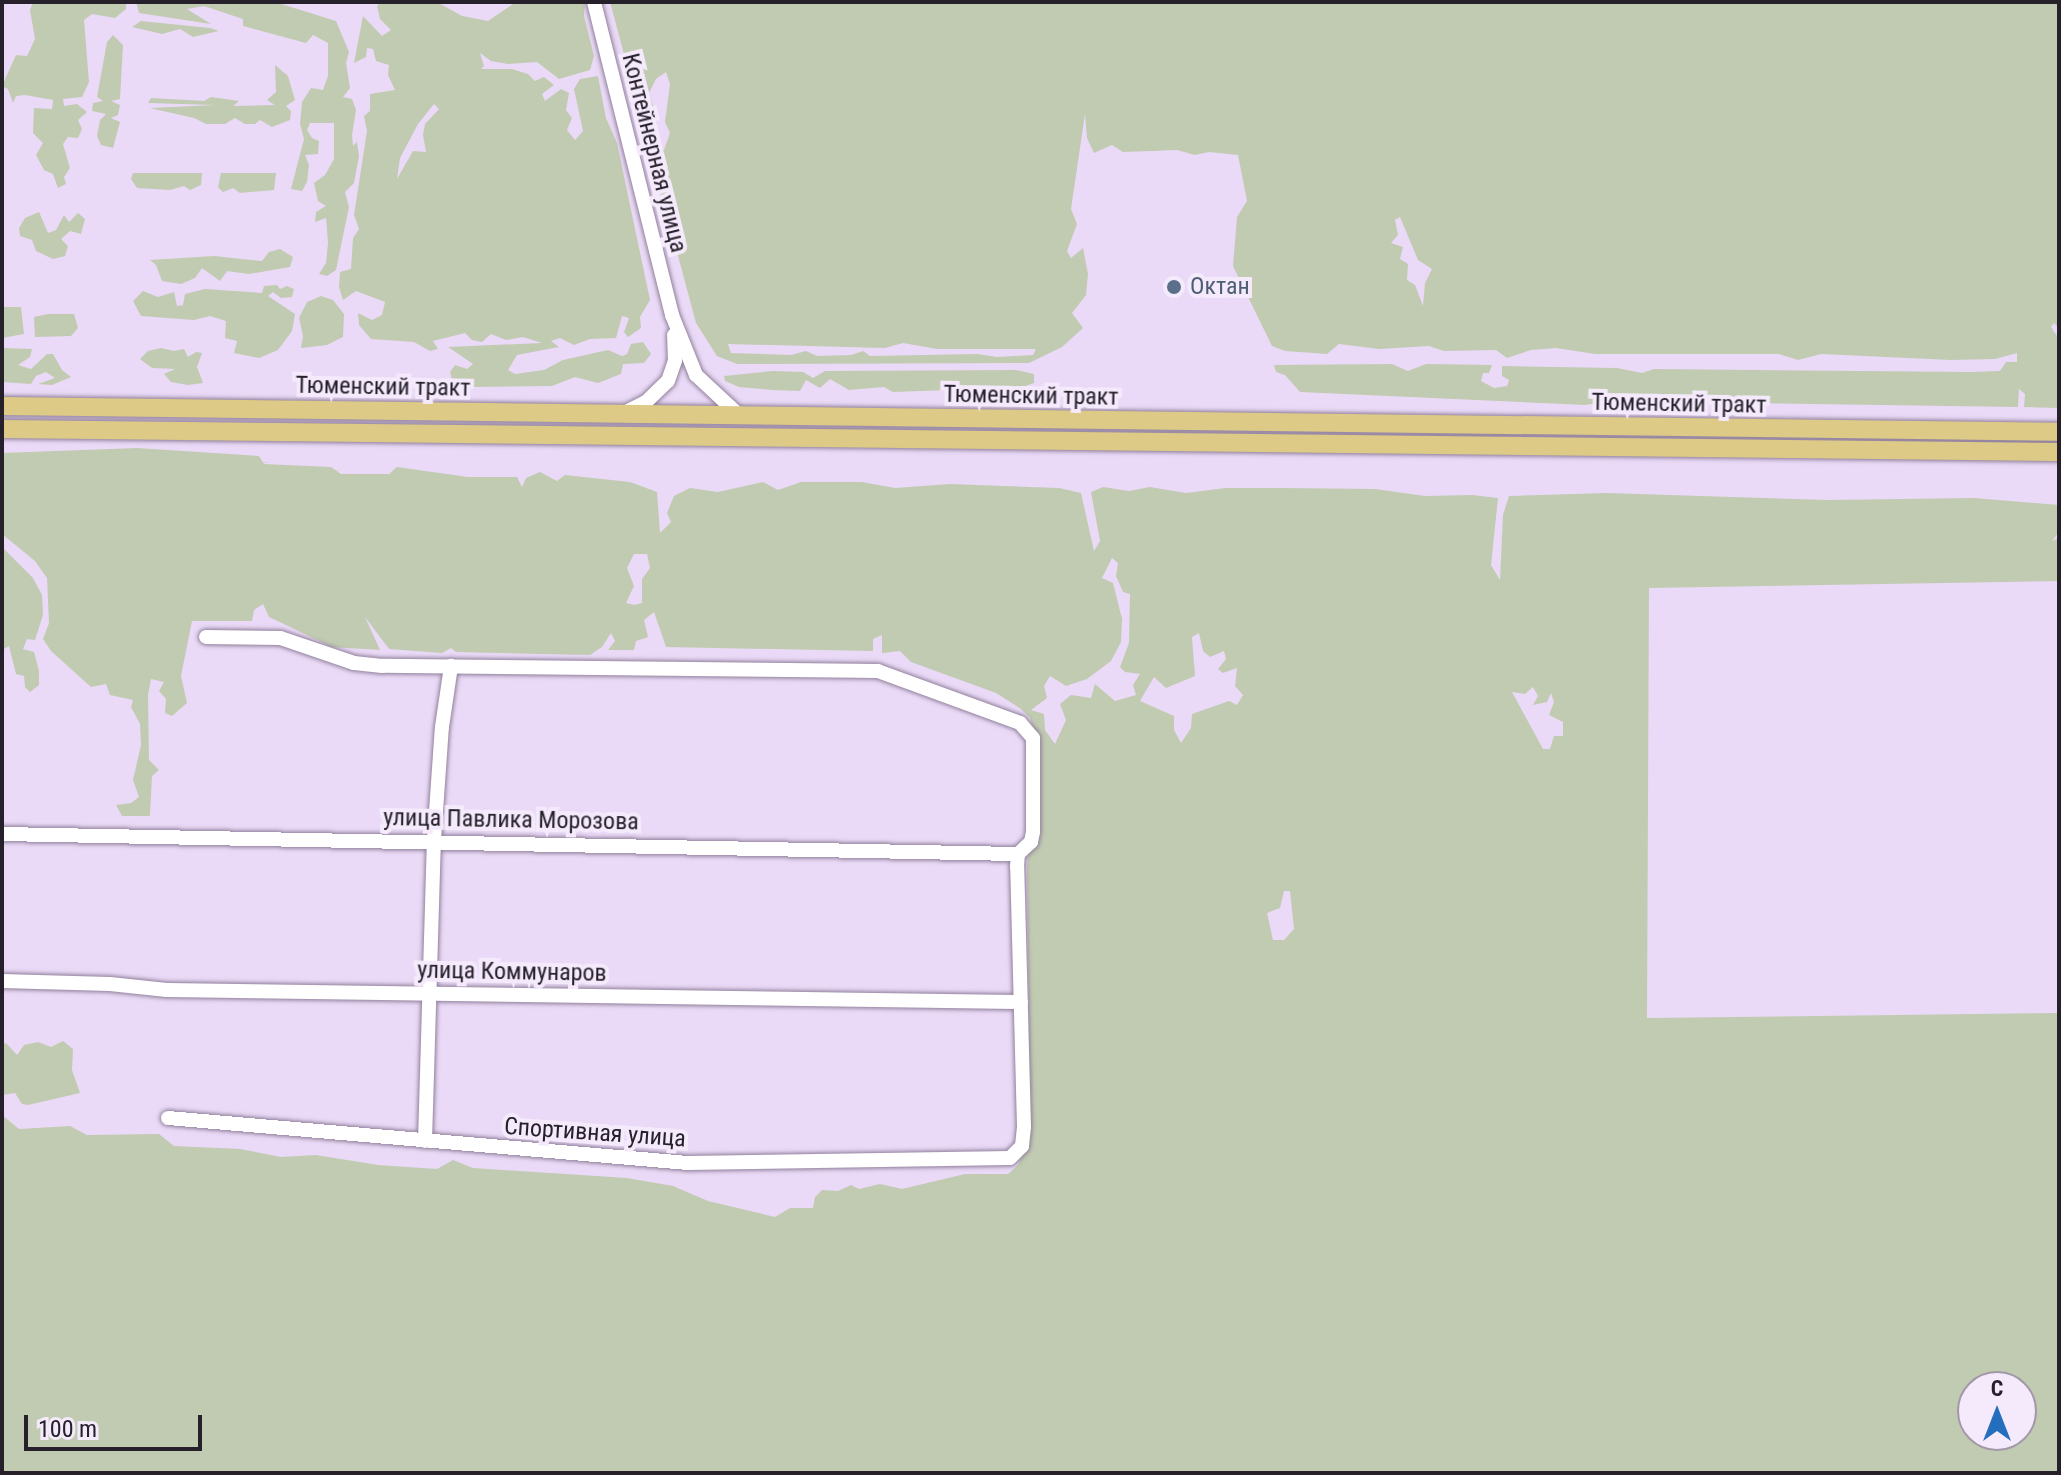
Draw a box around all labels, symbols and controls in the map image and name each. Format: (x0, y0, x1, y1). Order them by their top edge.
street label: Контейнерная улица (615, 50, 693, 256)
place label: Октан (1190, 273, 1250, 301)
marker: Октан (1165, 278, 1183, 296)
street label: Тюменский тракт (295, 371, 471, 403)
street label: Тюменский тракт (943, 380, 1119, 412)
street label: Тюменский тракт (1591, 388, 1767, 420)
street label: улица Павлика Морозова (383, 803, 639, 837)
street label: улица Коммунаров (417, 956, 607, 988)
street label: Спортивная улица (503, 1112, 687, 1154)
north arrow (1957, 1371, 2037, 1451)
text: С (1991, 1376, 2003, 1401)
scale bar (28, 1399, 206, 1449)
text: 100 m (38, 1415, 97, 1443)

